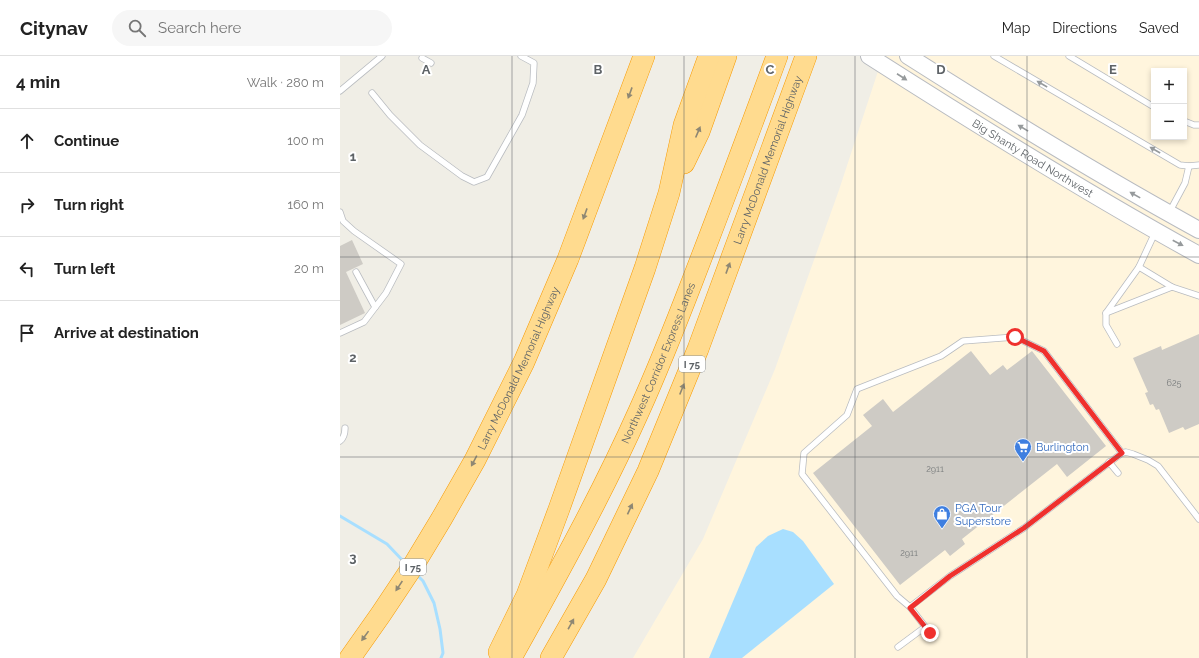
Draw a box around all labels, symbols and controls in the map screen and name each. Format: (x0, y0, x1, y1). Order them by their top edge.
search box (112, 10, 392, 46)
text: Citynav (20, 17, 88, 39)
icon: search (126, 17, 148, 39)
text: Search here (158, 19, 241, 37)
text: Map (1002, 20, 1030, 36)
text: Directions (1052, 20, 1117, 36)
text: Saved (1139, 20, 1179, 36)
text: A (422, 62, 431, 77)
text: B (594, 62, 603, 77)
text: C (766, 62, 775, 77)
text: D (936, 62, 946, 77)
text: E (1109, 62, 1117, 77)
map controls (1151, 68, 1187, 140)
button: + (1151, 68, 1187, 104)
text: 4 min (16, 72, 60, 92)
one-way arrow (897, 73, 907, 81)
street label: Larry McDonald Memorial Highway (731, 74, 805, 246)
text: Walk · 280 m (247, 75, 324, 90)
one-way arrow (1037, 81, 1048, 88)
one-way arrow (627, 87, 633, 99)
button: − (1151, 104, 1187, 140)
street label: Big Shanty Road Northwest (970, 116, 1096, 200)
one-way arrow (1017, 125, 1029, 132)
one-way arrow (696, 126, 702, 138)
icon: ahead (16, 130, 38, 152)
text: Continue (54, 132, 119, 150)
text: 100 m (287, 133, 324, 148)
one-way arrow (1149, 147, 1160, 154)
text: 1 (350, 149, 357, 164)
one-way arrow (1129, 191, 1140, 198)
icon: right (16, 194, 38, 216)
text: Turn right (54, 196, 124, 214)
text: 160 m (287, 197, 324, 212)
one-way arrow (581, 209, 587, 221)
one-way arrow (1172, 240, 1184, 247)
icon: left (16, 258, 38, 280)
text: Turn left (54, 260, 115, 278)
text: 20 m (294, 261, 324, 276)
one-way arrow (725, 261, 731, 273)
street label: Northwest Corridor Express Lanes (619, 281, 698, 445)
street label: Larry McDonald Memorial Highway (475, 285, 562, 452)
icon: arrive (16, 322, 38, 344)
text: Arrive at destination (54, 324, 199, 342)
route start (1006, 328, 1024, 346)
text: 2 (349, 350, 357, 365)
road number: I 75 (679, 356, 705, 372)
house number: 625 (1166, 378, 1182, 388)
one-way arrow (679, 383, 685, 395)
supermarket icon: Burlington (1013, 437, 1033, 462)
place label: Burlington (1036, 441, 1089, 454)
one-way arrow (471, 455, 478, 466)
house number: 2911 (926, 464, 944, 474)
place label: PGA Tour Superstore (955, 502, 1011, 528)
one-way arrow (627, 503, 633, 514)
shop icon: PGA Tour Superstore (932, 504, 952, 529)
house number: 2911 (900, 548, 918, 558)
text: 3 (349, 550, 357, 565)
road number: I 75 (400, 559, 426, 575)
one-way arrow (395, 581, 403, 592)
one-way arrow (567, 618, 574, 630)
route end (921, 624, 939, 642)
one-way arrow (361, 631, 369, 641)

